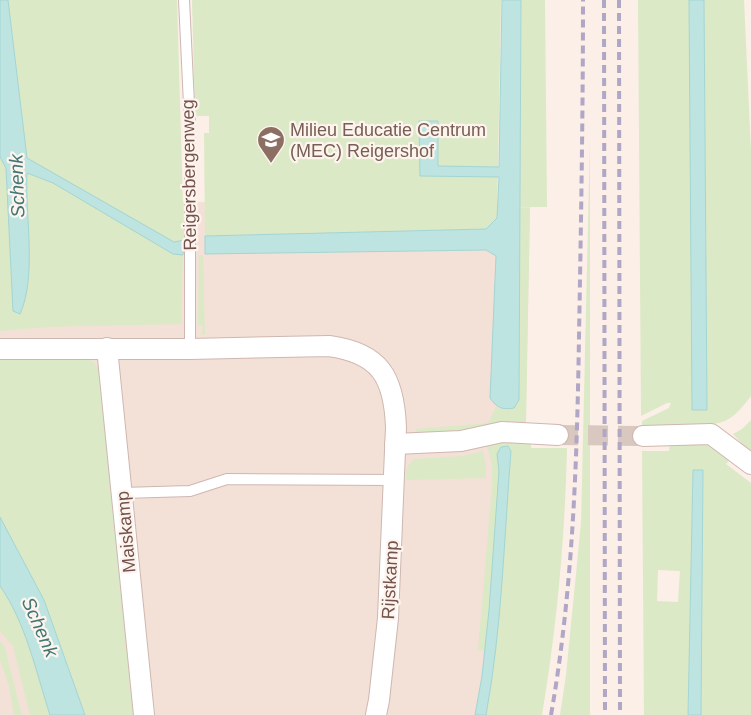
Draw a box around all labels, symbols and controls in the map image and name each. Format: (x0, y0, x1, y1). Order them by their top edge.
street label: Reigersbergenweg (178, 99, 200, 251)
place label: Milieu Educatie Centrum (MEC) Reigershof (290, 120, 486, 161)
school or university icon: Milieu Educatie Centrum (MEC) Reigershof (256, 125, 286, 164)
water label: Schenk (5, 152, 29, 218)
street label: Maiskamp (112, 490, 140, 574)
street label: Rijstkamp (378, 540, 402, 620)
water label: Schenk (18, 594, 63, 662)

